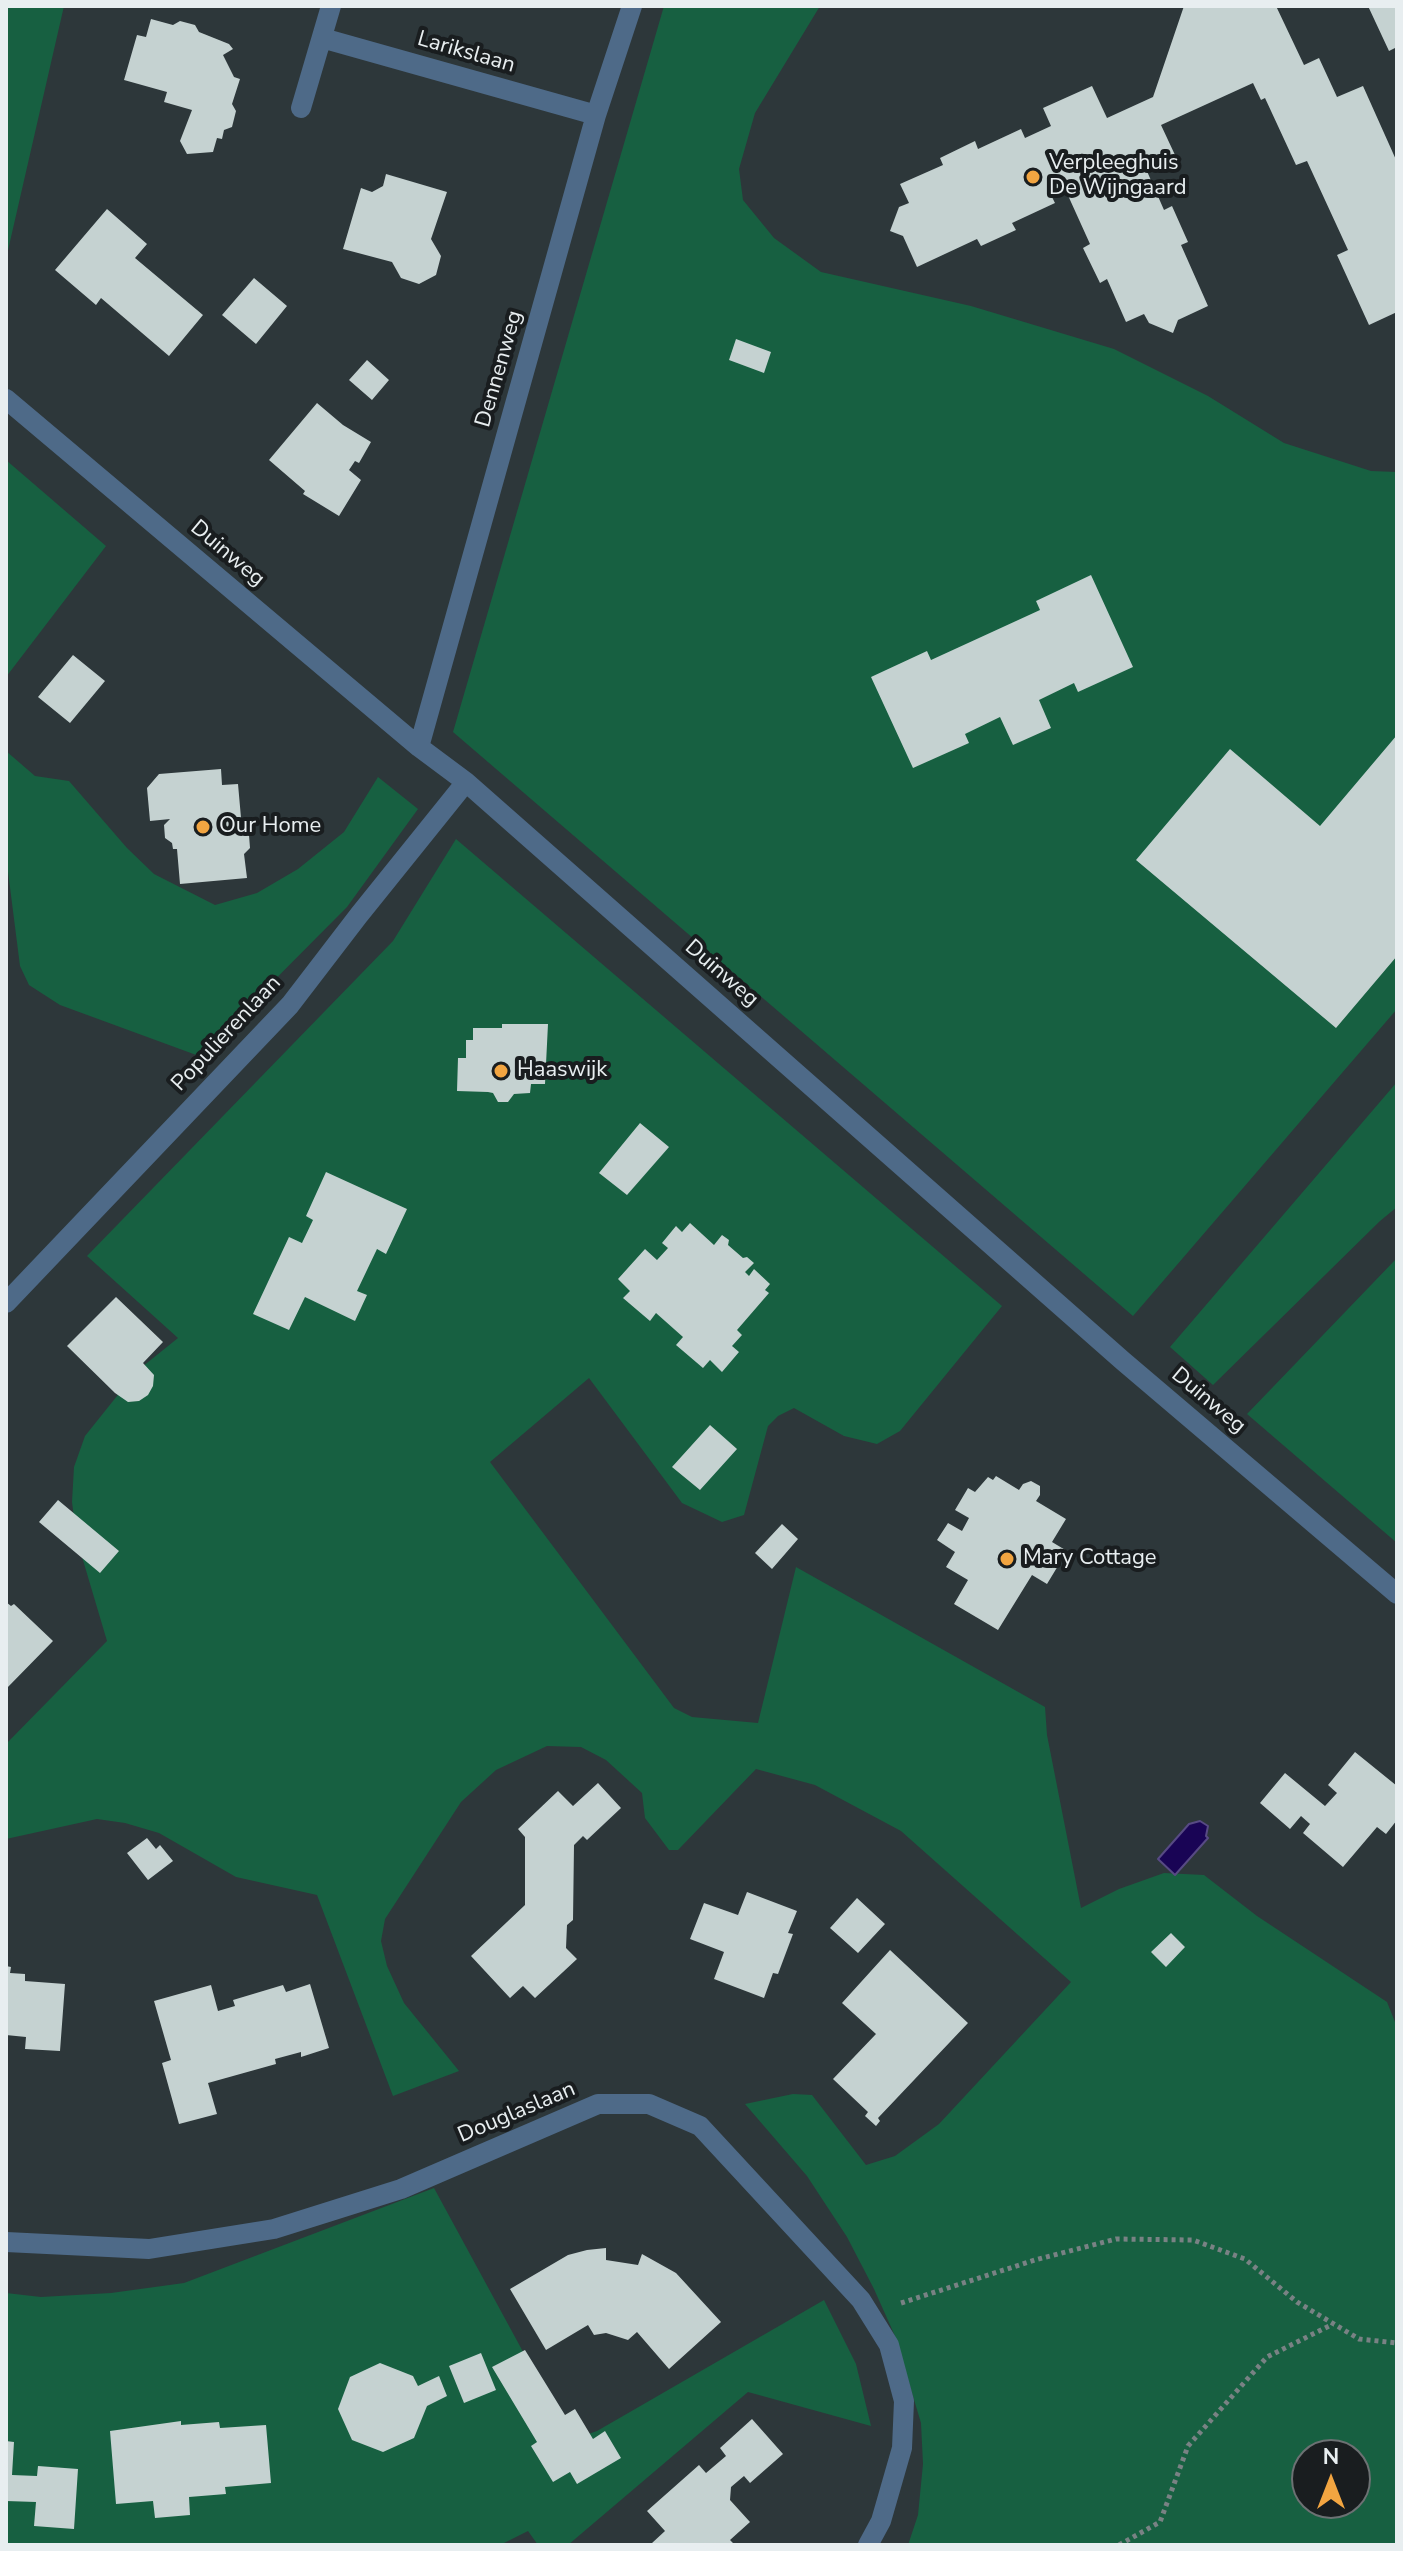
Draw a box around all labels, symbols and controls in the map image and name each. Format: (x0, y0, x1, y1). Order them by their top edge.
street label: Larikslaan (414, 26, 518, 80)
place label: Verpleeghuis De Wijngaard (1049, 151, 1186, 202)
marker: Verpleeghuis De Wijngaard (1024, 168, 1042, 186)
street label: Dennenweg (471, 308, 529, 430)
street label: Duinweg (184, 515, 270, 593)
place label: Our Home (219, 814, 321, 840)
marker: Our Home (194, 818, 212, 836)
street label: Duinweg (679, 935, 763, 1013)
street label: Populierenlaan (167, 971, 287, 1097)
place label: Haaswijk (517, 1058, 607, 1084)
marker: Haaswijk (492, 1062, 510, 1080)
street label: Duinweg (1165, 1362, 1251, 1440)
place label: Mary Cottage (1023, 1546, 1156, 1572)
marker: Mary Cottage (998, 1550, 1016, 1568)
street label: Douglaslaan (454, 2076, 580, 2150)
north arrow (1291, 2439, 1371, 2519)
text: N (1323, 2442, 1339, 2472)

